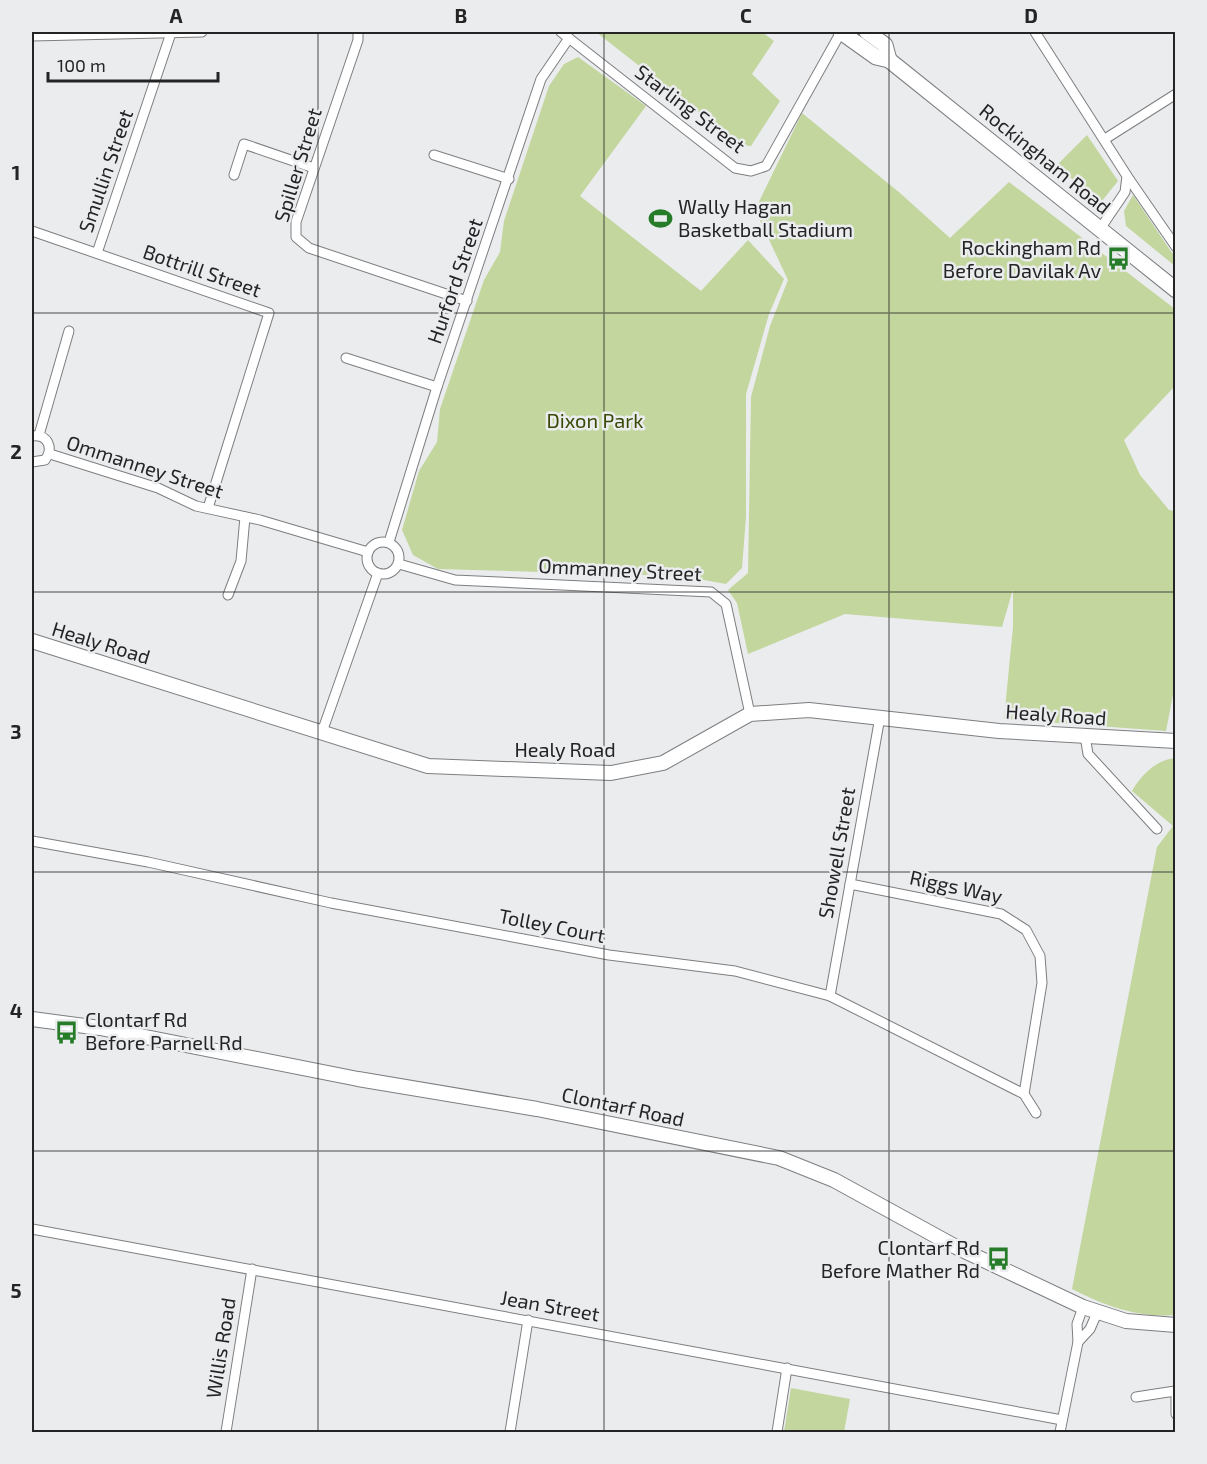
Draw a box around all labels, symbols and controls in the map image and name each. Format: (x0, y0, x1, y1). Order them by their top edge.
text: A (169, 3, 183, 27)
text: B (455, 3, 467, 27)
text: C (740, 3, 752, 27)
text: D (1024, 3, 1038, 27)
scale bar (48, 45, 218, 83)
text: 100 m (57, 54, 106, 76)
street label: Starling Street (631, 59, 751, 158)
street label: Rockingham Road (975, 98, 1116, 219)
street label: Spiller Street (268, 104, 326, 225)
street label: Smullin Street (73, 106, 137, 235)
text: 1 (12, 160, 20, 184)
place label: Wally Hagan Basketball Stadium (678, 194, 853, 241)
sports icon: Wally Hagan Basketball Stadium (647, 205, 673, 231)
street label: Hurford Street (421, 215, 487, 346)
place label: Rockingham Rd Before Davilak Av (943, 235, 1101, 282)
street label: Bottrill Street (140, 239, 265, 302)
bus stop icon: Rockingham Rd Before Davilak Av (1106, 246, 1132, 272)
park label: Dixon Park (547, 408, 643, 432)
street label: Ommanney Street (64, 429, 227, 503)
text: 2 (10, 439, 22, 463)
street label: Ommanney Street (538, 553, 703, 585)
street label: Healy Road (49, 616, 153, 668)
street label: Healy Road (1005, 699, 1107, 730)
text: 3 (10, 719, 22, 743)
street label: Healy Road (514, 737, 616, 761)
street label: Showell Street (813, 785, 859, 920)
street label: Riggs Way (908, 864, 1005, 908)
street label: Tolley Court (497, 903, 608, 947)
text: 4 (10, 998, 23, 1022)
place label: Clontarf Rd Before Parnell Rd (85, 1007, 243, 1054)
bus stop icon: Clontarf Rd Before Parnell Rd (54, 1019, 80, 1045)
street label: Clontarf Road (560, 1081, 687, 1131)
place label: Clontarf Rd Before Mather Rd (821, 1235, 980, 1282)
bus stop icon: Clontarf Rd Before Mather Rd (985, 1246, 1011, 1272)
text: 5 (10, 1278, 22, 1302)
street label: Jean Street (499, 1284, 602, 1326)
street label: Willis Road (200, 1296, 240, 1400)

